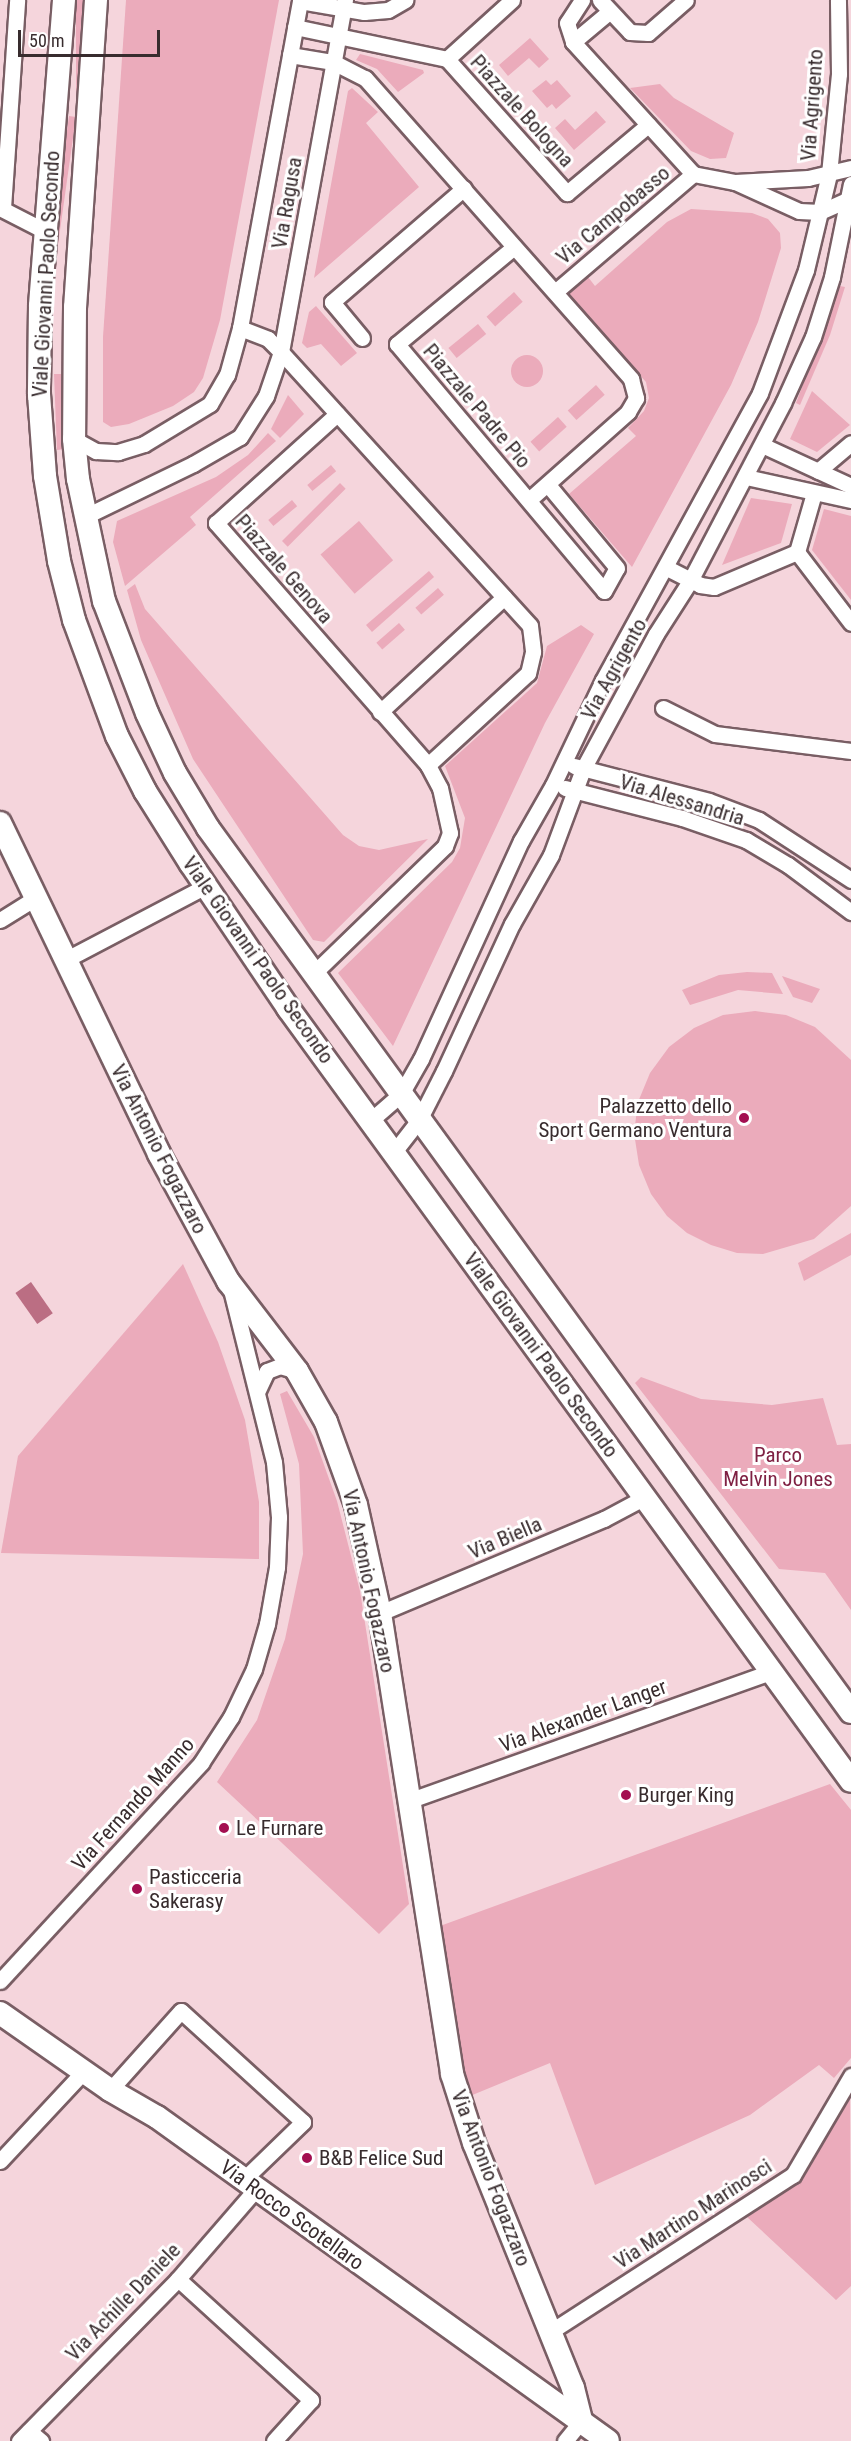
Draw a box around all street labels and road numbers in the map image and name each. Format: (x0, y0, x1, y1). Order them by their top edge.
street label: Via Agrigento (796, 48, 828, 162)
street label: Piazzale Bologna (465, 50, 579, 172)
street label: Viale Giovanni Paolo Secondo (27, 150, 65, 398)
street label: Via Ragusa (267, 155, 307, 251)
street label: Via Campobasso (551, 160, 675, 270)
street label: Piazzale Padre Pio (418, 339, 536, 473)
street label: Piazzale Genova (230, 509, 338, 629)
street label: Via Agrigento (576, 614, 652, 724)
street label: Via Alessandria (616, 769, 748, 831)
street label: Viale Giovanni Paolo Secondo (177, 852, 339, 1068)
street label: Via Antonio Fogazzaro (105, 1060, 213, 1238)
street label: Viale Giovanni Paolo Secondo (458, 1248, 624, 1462)
street label: Via Antonio Fogazzaro (337, 1487, 401, 1675)
street label: Via Biella (465, 1511, 545, 1565)
street label: Via Alexander Langer (496, 1674, 670, 1758)
street label: Via Fernando Manno (67, 1732, 199, 1876)
street label: Via Antonio Fogazzaro (446, 2086, 536, 2270)
street label: Via Rocco Scotellaro (215, 2154, 369, 2276)
street label: Via Martino Marinosci (609, 2154, 777, 2274)
street label: Via Achille Daniele (60, 2238, 186, 2366)

